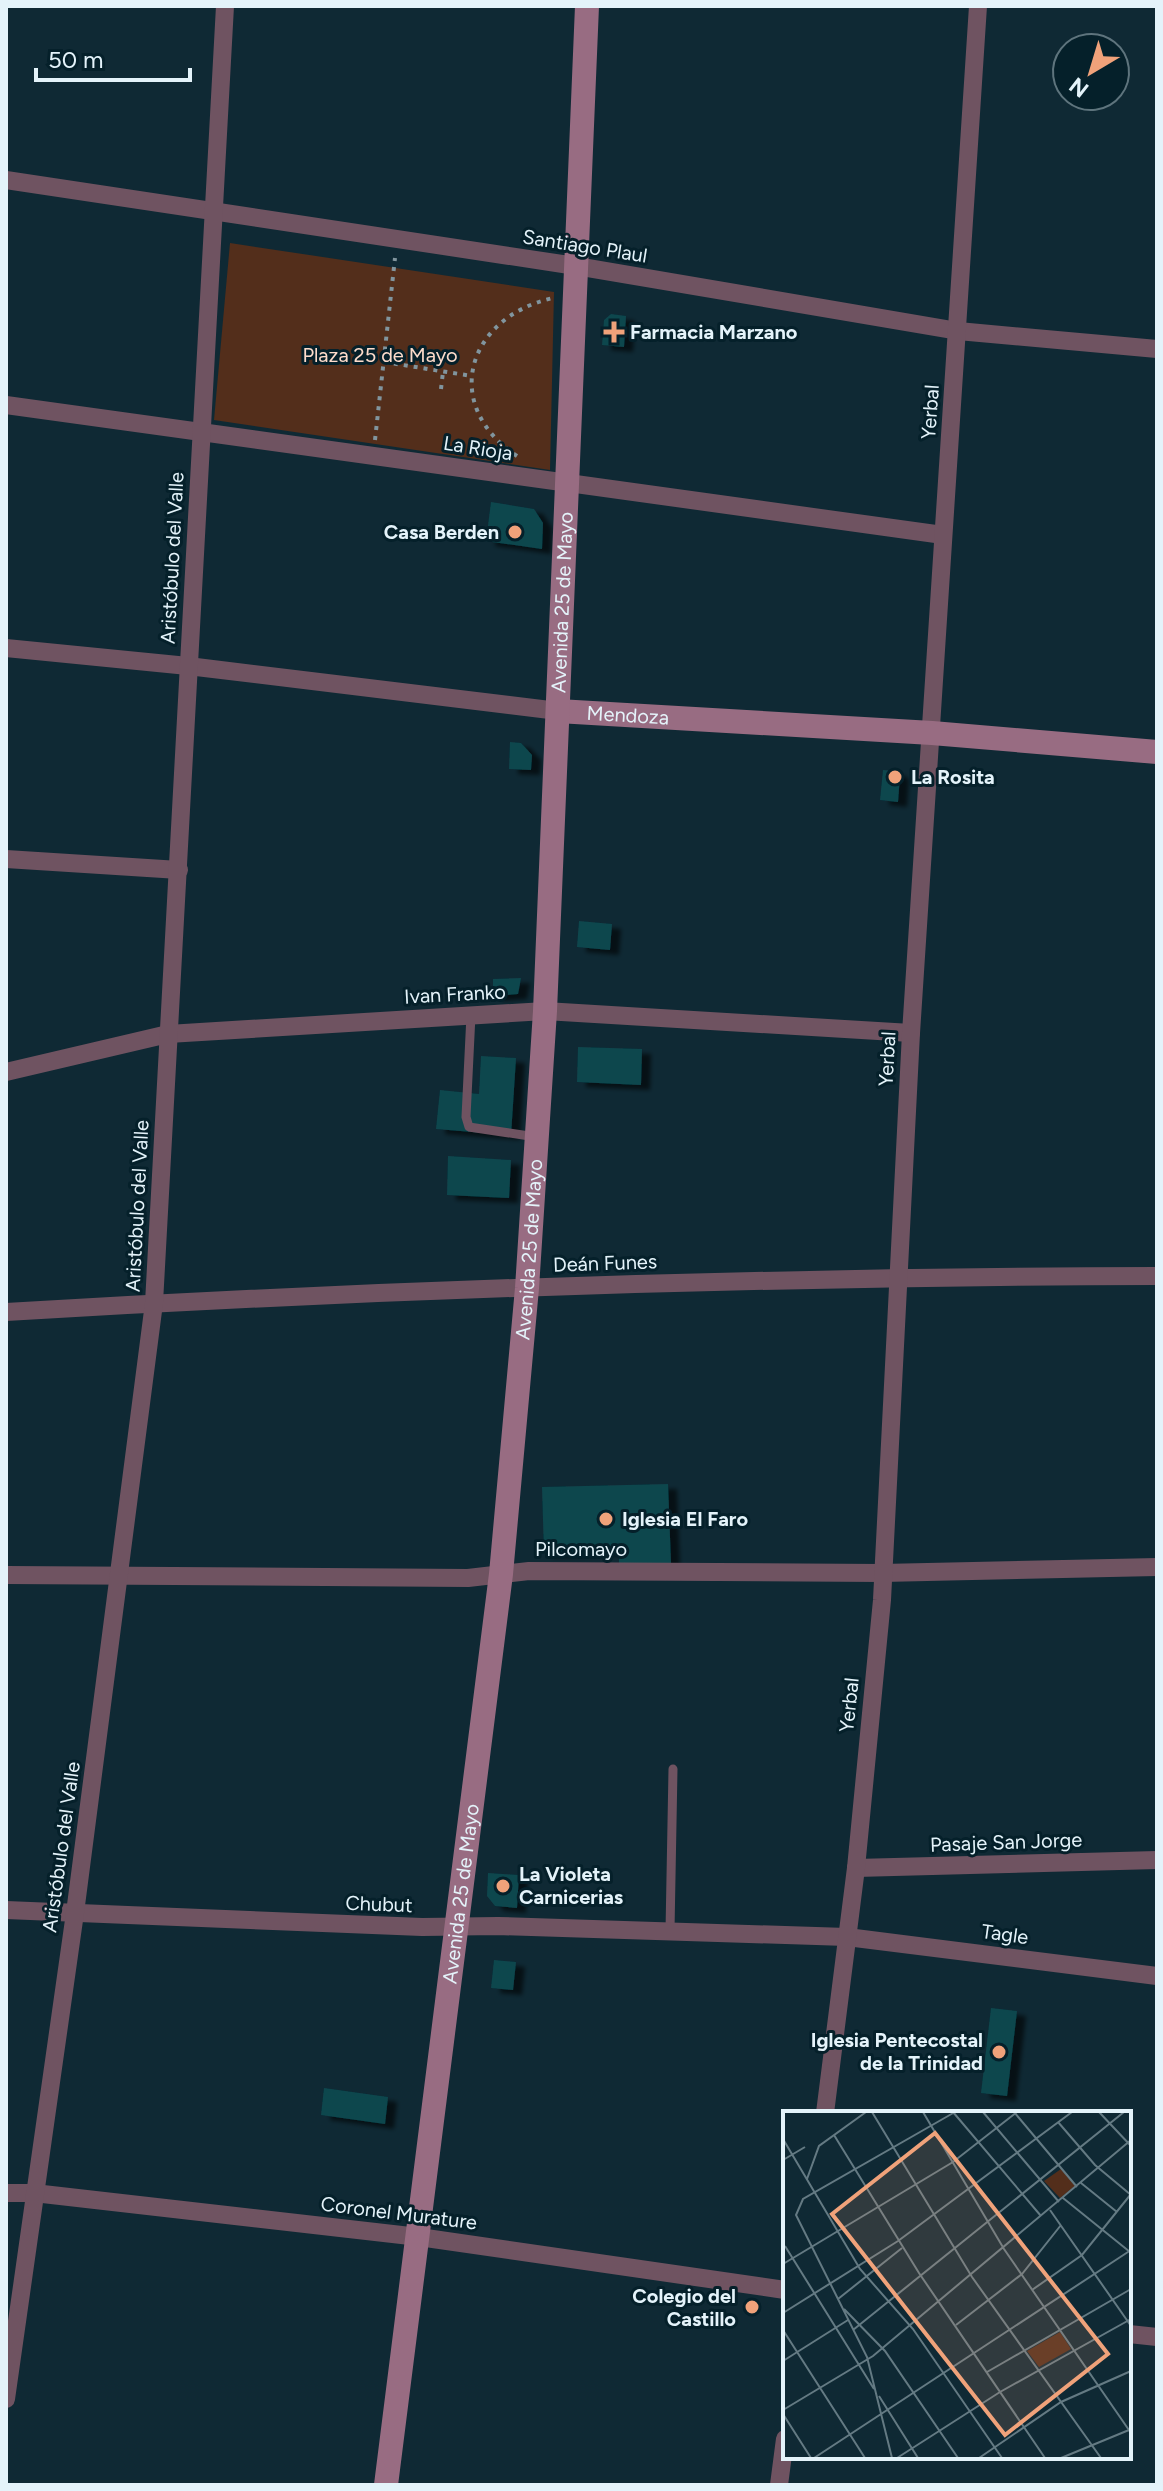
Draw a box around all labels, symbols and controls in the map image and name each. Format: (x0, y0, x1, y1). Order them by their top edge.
scale bar (36, 32, 190, 82)
north arrow (1051, 32, 1131, 112)
text: 50 m (48, 45, 104, 74)
text: N (1064, 71, 1094, 103)
street label: Santiago Plaul (521, 224, 649, 268)
place label: Farmacia Marzano (630, 320, 798, 344)
marker: Farmacia Marzano (605, 323, 623, 341)
park label: Plaza 25 de Mayo (302, 343, 458, 367)
street label: Yerbal (916, 384, 944, 440)
street label: La Rioja (442, 431, 514, 465)
street label: Aristóbulo del Valle (156, 471, 188, 645)
street label: Avenida 25 de Mayo (546, 511, 578, 693)
place label: Casa Berden (384, 520, 499, 544)
marker: Casa Berden (506, 523, 524, 541)
street label: Mendoza (586, 701, 670, 730)
place label: La Rosita (911, 765, 995, 789)
marker: La Rosita (886, 768, 904, 786)
street label: Ivan Franko (404, 979, 506, 1009)
street label: Yerbal (874, 1031, 900, 1087)
street label: Aristóbulo del Valle (121, 1119, 153, 1293)
street label: Avenida 25 de Mayo (510, 1158, 547, 1341)
street label: Deán Funes (553, 1249, 657, 1277)
place label: Iglesia El Faro (622, 1507, 748, 1531)
marker: Iglesia El Faro (597, 1510, 615, 1528)
street label: Pilcomayo (535, 1537, 627, 1561)
street label: Yerbal (834, 1676, 864, 1734)
street label: Aristóbulo del Valle (37, 1760, 85, 1934)
street label: Avenida 25 de Mayo (437, 1802, 484, 1985)
street label: Pasaje San Jorge (930, 1827, 1083, 1857)
place label: La Violeta Carnicerias (519, 1862, 623, 1909)
marker: La Violeta Carnicerias (494, 1877, 512, 1895)
street label: Chubut (345, 1891, 413, 1917)
street label: Tagle (980, 1919, 1030, 1949)
place label: Iglesia Pentecostal de la Trinidad (811, 2028, 983, 2075)
marker: Iglesia Pentecostal de la Trinidad (990, 2043, 1008, 2061)
inset map (783, 2111, 1131, 2459)
street label: Coronel Murature (319, 2192, 479, 2235)
place label: Colegio del Castillo (632, 2284, 736, 2331)
marker: Colegio del Castillo (743, 2298, 761, 2316)

